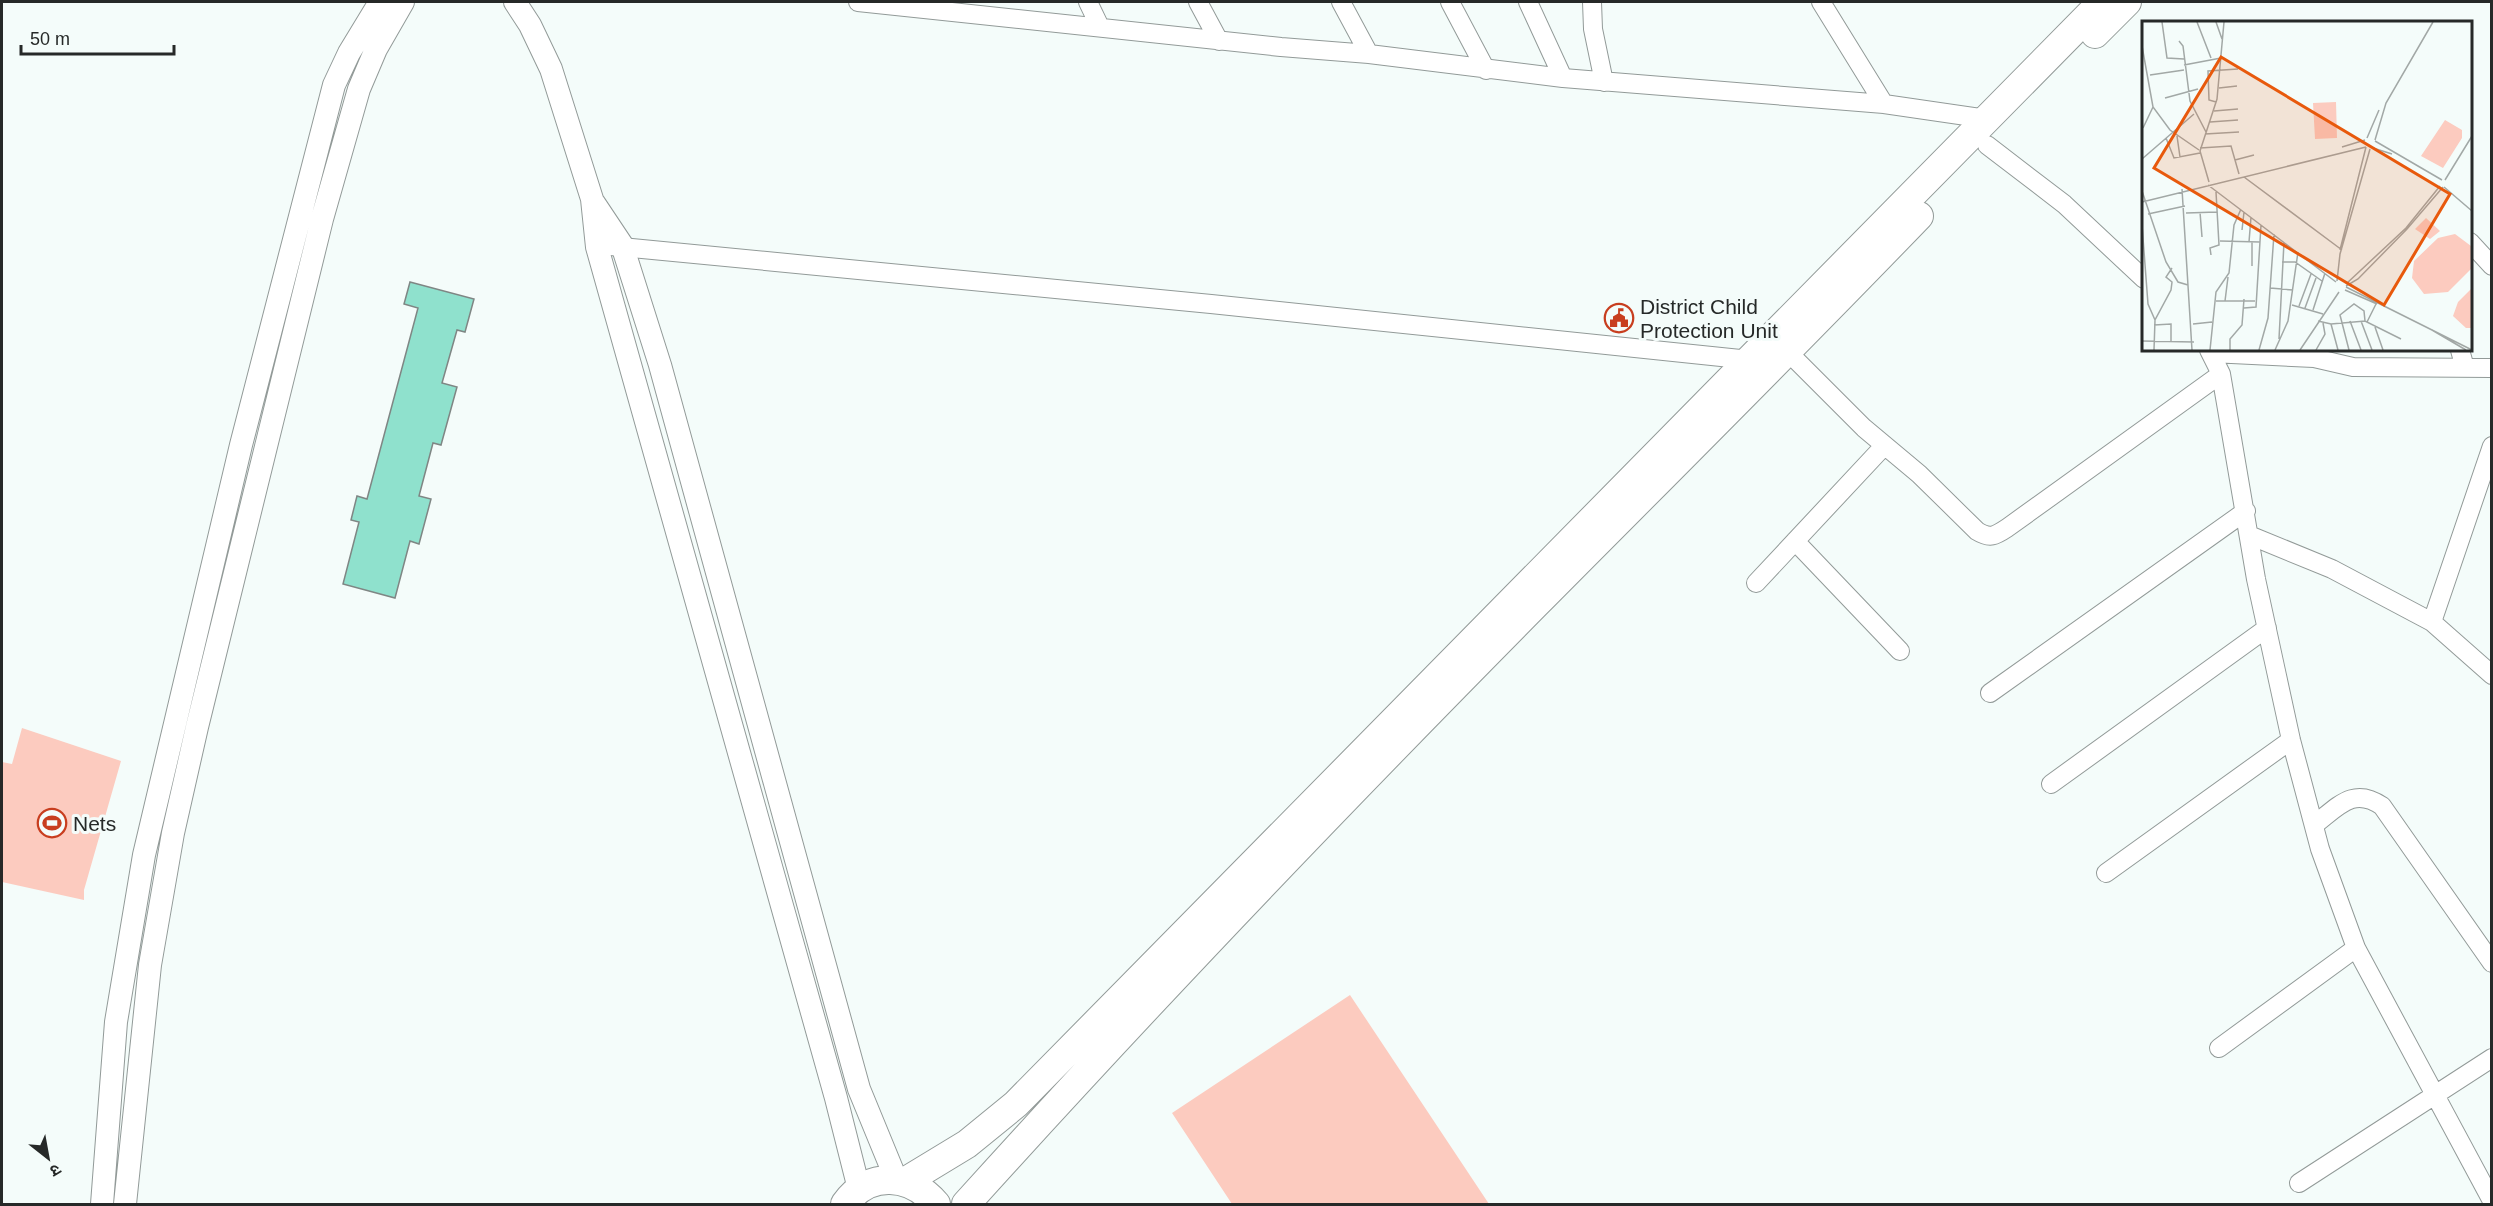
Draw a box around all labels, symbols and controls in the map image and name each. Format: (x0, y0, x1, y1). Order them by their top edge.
scale bar (21, 18, 174, 56)
inset map (2142, 21, 2472, 351)
text: 50 m (30, 29, 70, 49)
place label: District Child Protection Unit (1640, 295, 1778, 342)
public building icon: District Child Protection Unit (1603, 302, 1635, 334)
sports icon: Nets (36, 807, 68, 839)
place label: Nets (73, 812, 116, 835)
north arrow (18, 1128, 78, 1188)
text: उ (47, 1161, 64, 1180)

